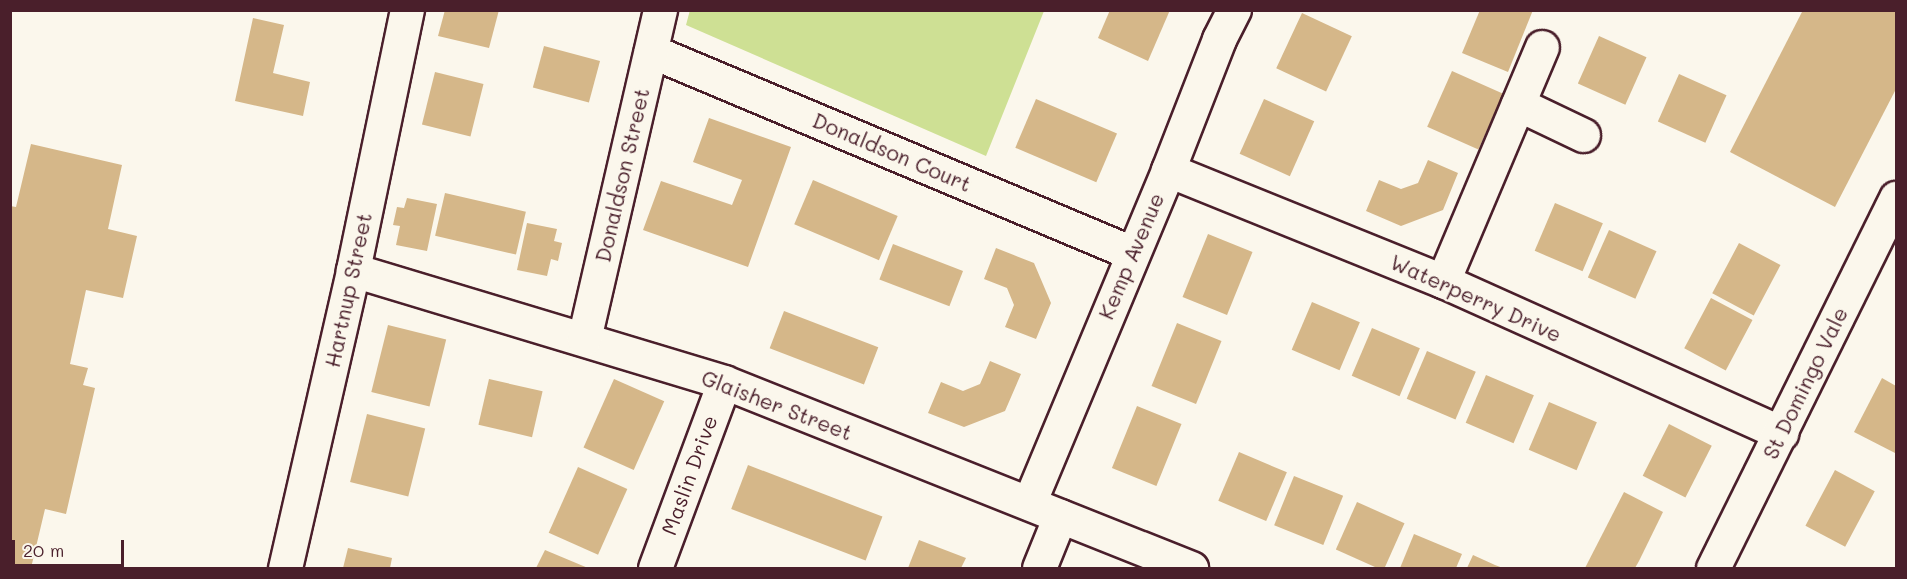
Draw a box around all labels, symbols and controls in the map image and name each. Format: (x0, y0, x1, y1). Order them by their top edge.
street label: Donaldson Street (590, 85, 654, 265)
street label: Donaldson Court (809, 107, 975, 197)
street label: Kemp Avenue (1093, 189, 1169, 323)
street label: Hartnup Street (319, 210, 377, 370)
street label: Waterperry Drive (1387, 249, 1565, 347)
street label: St Domingo Vale (1757, 303, 1853, 463)
street label: Glaisher Street (698, 365, 856, 445)
street label: Maslin Drive (656, 412, 722, 538)
scale bar (15, 528, 128, 566)
text: 20 m (23, 538, 64, 562)

